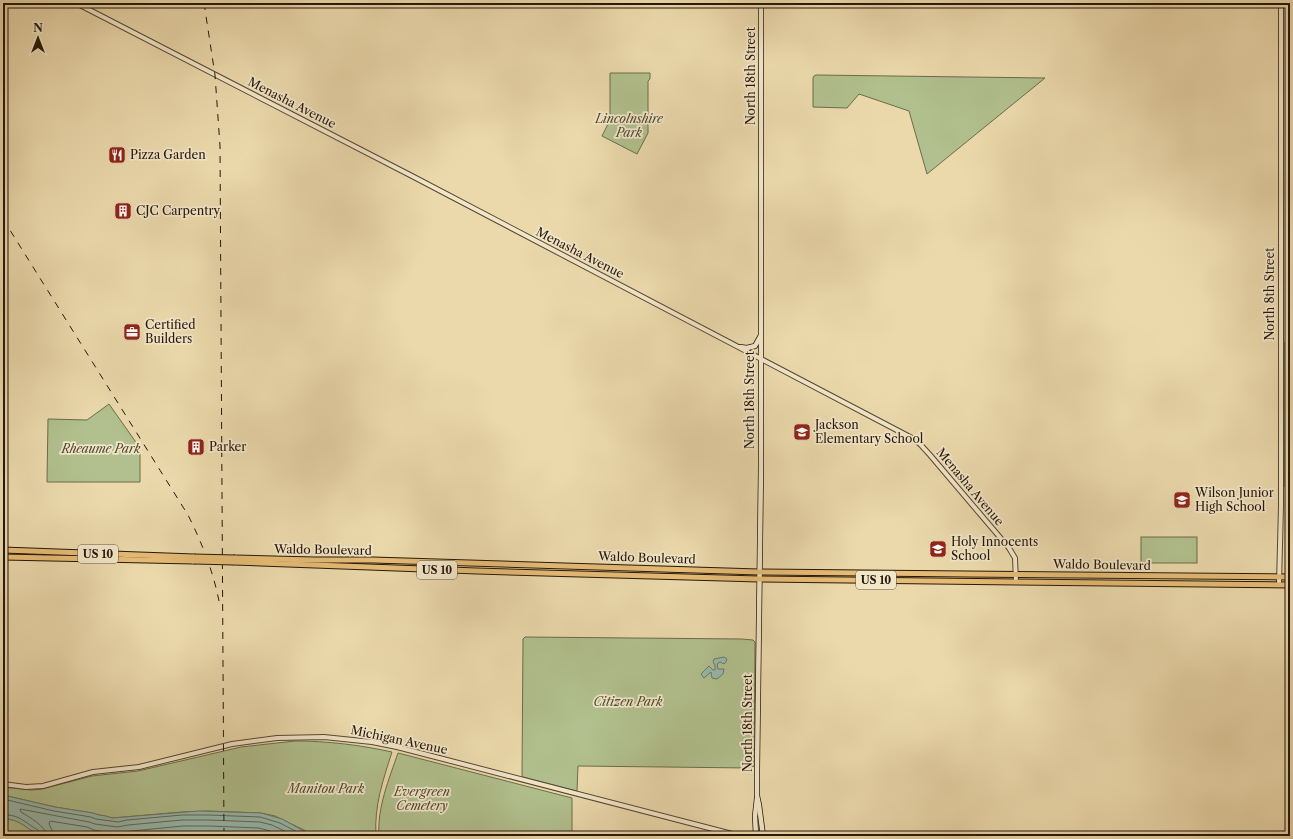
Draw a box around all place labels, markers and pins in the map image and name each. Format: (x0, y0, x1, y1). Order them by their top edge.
restaurant icon: Pizza Garden (107, 145, 127, 165)
place label: Pizza Garden (130, 147, 206, 162)
building icon: CJC Carpentry (113, 201, 133, 221)
place label: CJC Carpentry (136, 203, 221, 218)
place label: Certified Builders (145, 317, 196, 346)
office icon: Certified Builders (122, 322, 142, 342)
place label: Jackson Elementary School (813, 417, 924, 446)
school or university icon: Jackson Elementary School (792, 422, 812, 442)
building icon: Parker (186, 437, 206, 457)
place label: Parker (209, 439, 246, 454)
place label: Wilson Junior High School (1194, 485, 1274, 514)
school or university icon: Wilson Junior High School (1172, 490, 1192, 510)
place label: Holy Innocents School (951, 534, 1038, 563)
school or university icon: Holy Innocents School (928, 539, 948, 559)

